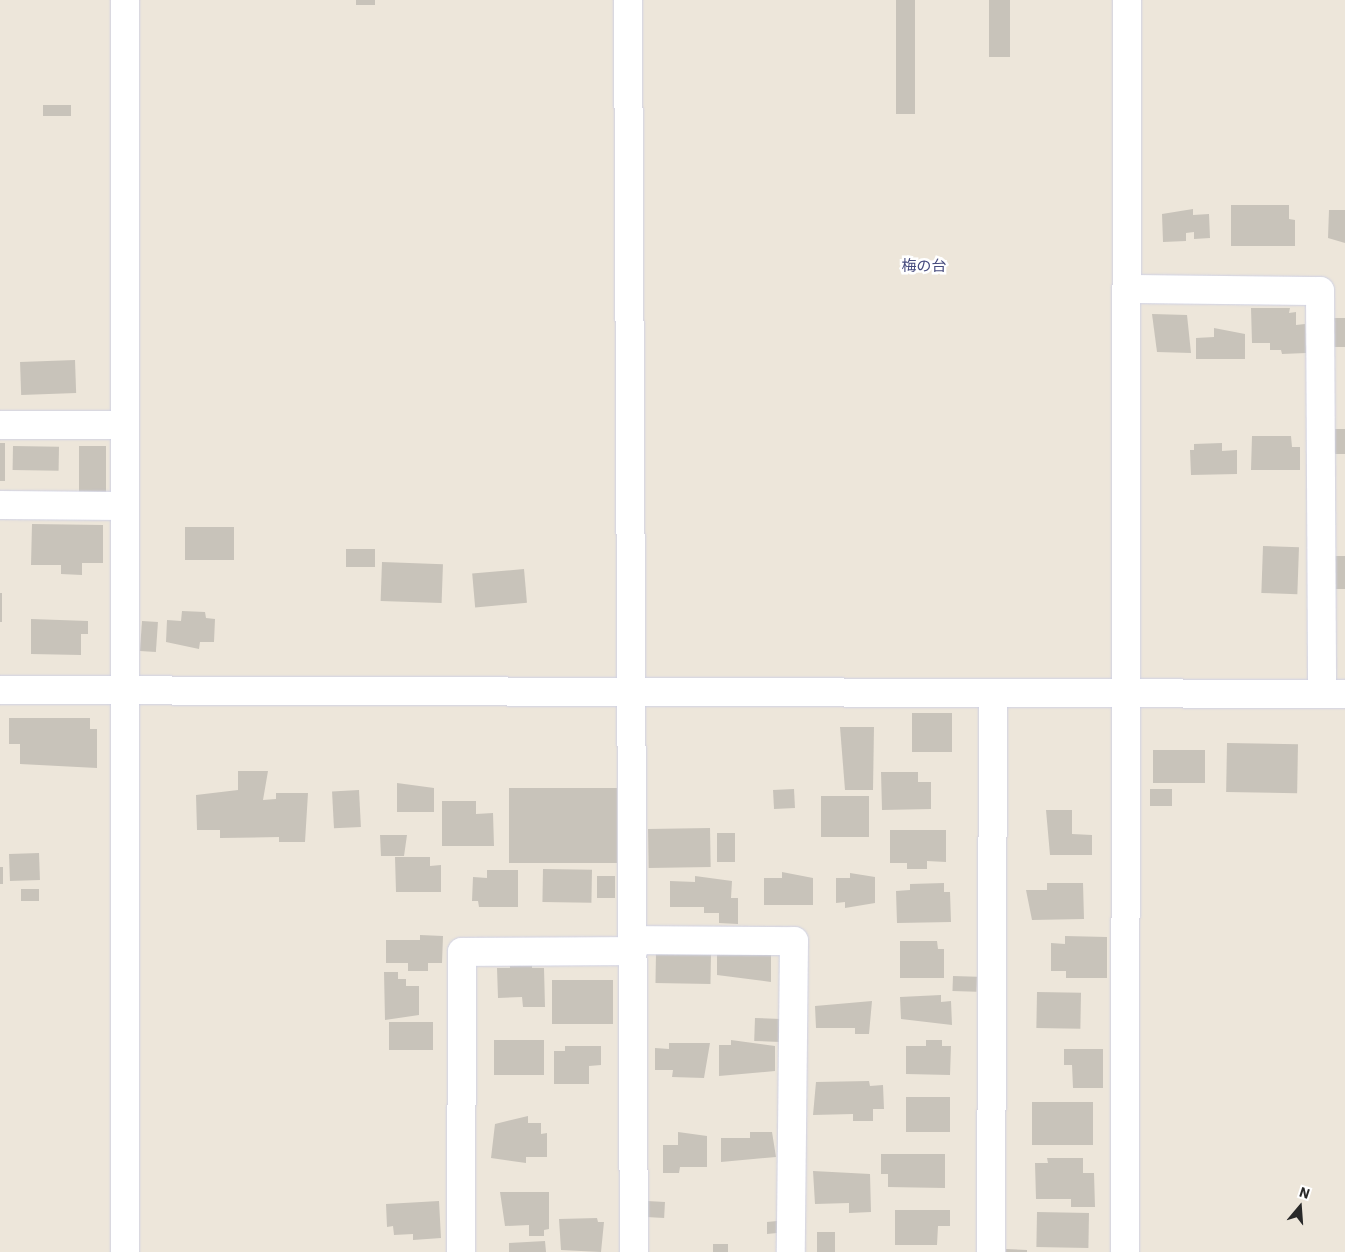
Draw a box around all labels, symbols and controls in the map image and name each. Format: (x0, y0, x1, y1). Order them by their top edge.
district label: 梅の台 (902, 257, 946, 275)
north arrow (1275, 1182, 1325, 1232)
text: N (1297, 1183, 1312, 1203)

